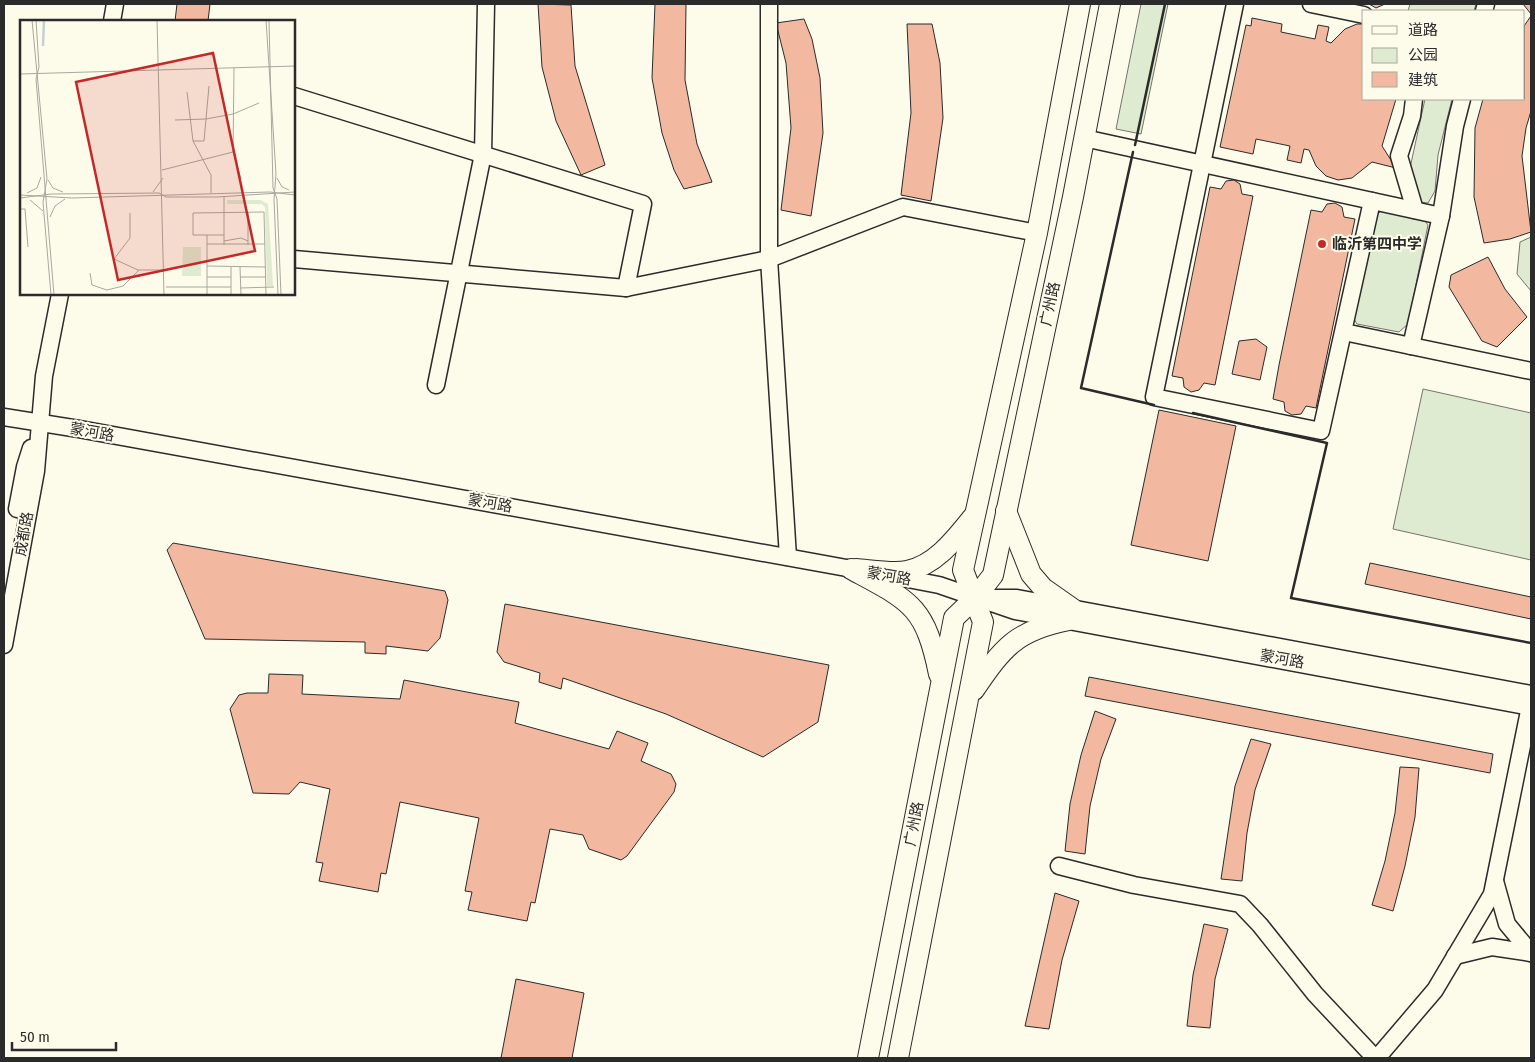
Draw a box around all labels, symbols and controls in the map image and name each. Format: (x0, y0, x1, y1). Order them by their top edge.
legend (1362, 10, 1525, 100)
inset map (20, 20, 295, 295)
text: 道路 (1408, 21, 1438, 39)
text: 公园 (1408, 46, 1438, 64)
text: 建筑 (1408, 71, 1438, 89)
place label: 临沂第四中学 (1332, 235, 1422, 253)
marker: 临沂第四中学 (1316, 238, 1328, 250)
street label: 广州路 (1037, 280, 1063, 328)
street label: 蒙河路 (68, 419, 116, 445)
street label: 蒙河路 (466, 490, 514, 516)
street label: 成都路 (11, 510, 37, 558)
street label: 蒙河路 (865, 563, 913, 589)
street label: 蒙河路 (1258, 646, 1306, 672)
street label: 广州路 (901, 800, 927, 848)
scale bar (12, 1020, 116, 1052)
text: 50 m (20, 1028, 50, 1046)

